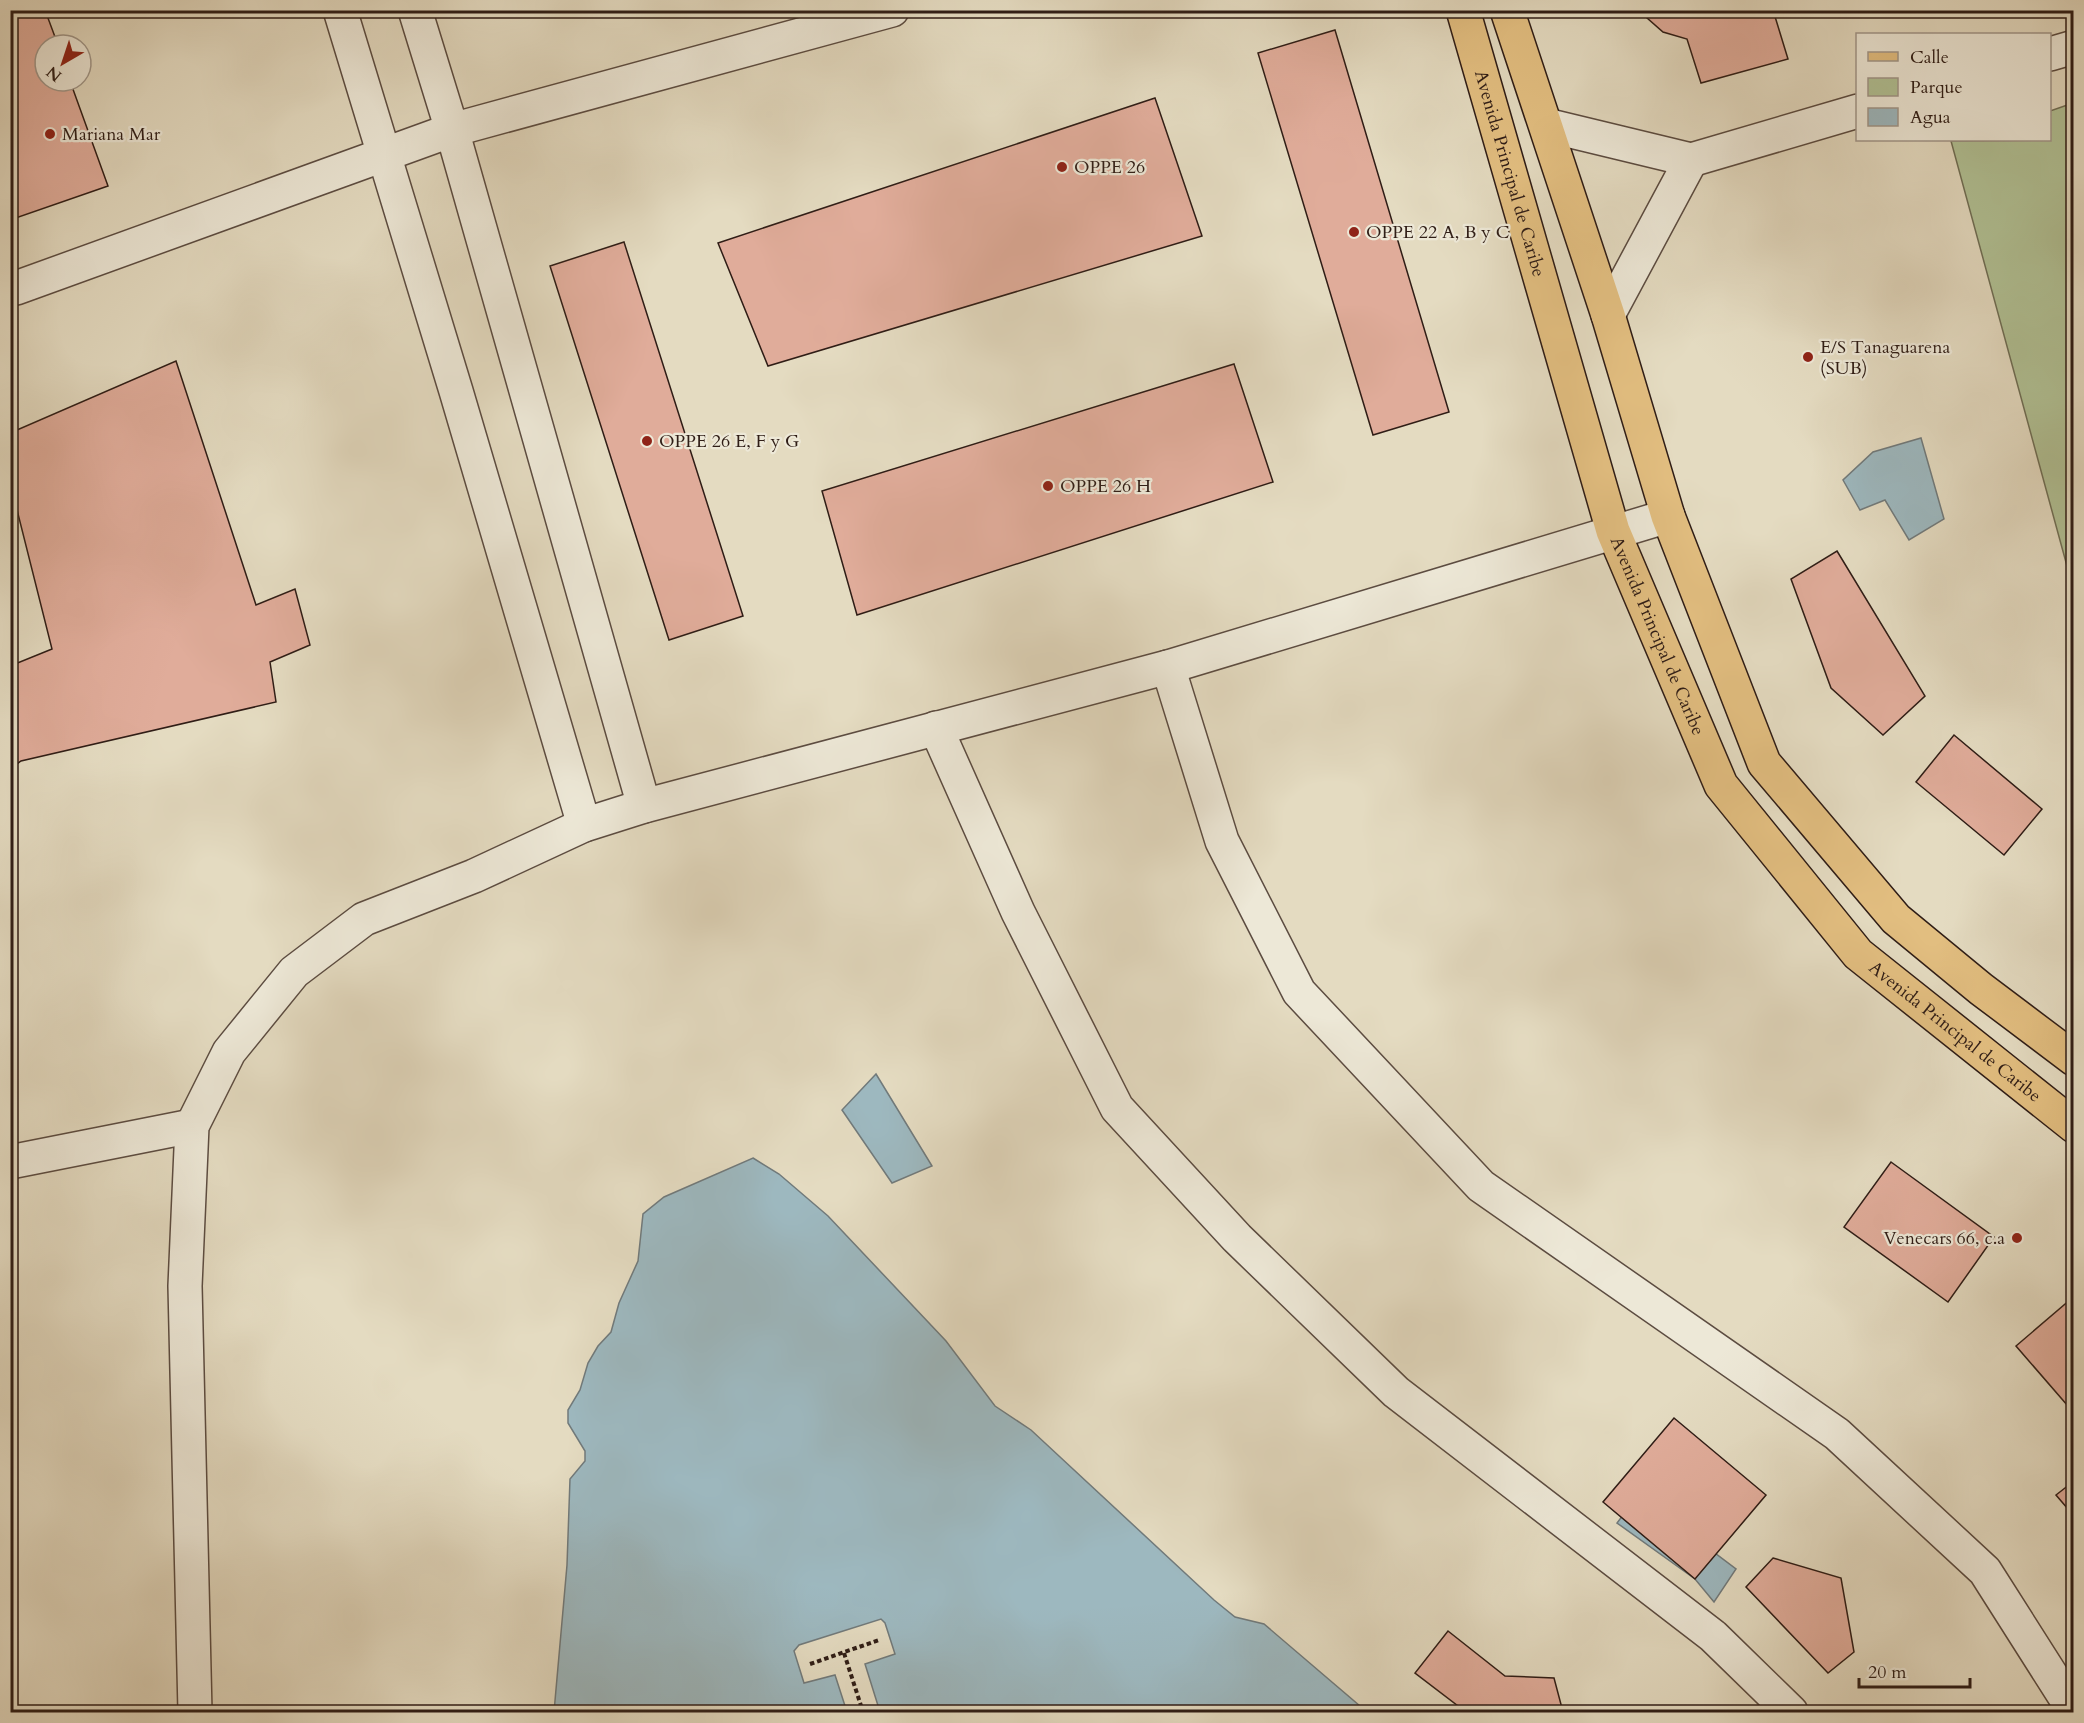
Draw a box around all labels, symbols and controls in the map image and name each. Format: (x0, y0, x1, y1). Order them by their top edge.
north arrow (33, 33, 93, 93)
legend (1856, 33, 2051, 141)
text: Calle (1910, 45, 1949, 70)
text: N (42, 61, 67, 87)
street label: Avenida Principal de Caribe (1468, 67, 1551, 280)
text: Parque (1910, 75, 1963, 100)
text: Agua (1910, 105, 1951, 130)
place label: Mariana Mar (62, 122, 161, 147)
marker: Mariana Mar (43, 127, 57, 141)
place label: OPPE 26 (1074, 155, 1145, 180)
marker: OPPE 26 (1055, 160, 1069, 174)
place label: OPPE 22 A, B y C (1366, 220, 1510, 245)
marker: OPPE 22 A, B y C (1347, 225, 1361, 239)
place label: E/S Tanaguarena (SUB) (1820, 335, 1951, 381)
marker: E/S Tanaguarena (SUB) (1801, 350, 1815, 364)
place label: OPPE 26 E, F y G (659, 429, 799, 454)
marker: OPPE 26 E, F y G (640, 434, 654, 448)
place label: OPPE 26 H (1060, 474, 1151, 499)
marker: OPPE 26 H (1041, 479, 1055, 493)
street label: Avenida Principal de Caribe (1604, 533, 1710, 739)
street label: Avenida Principal de Caribe (1863, 955, 2046, 1108)
place label: Venecars 66, c.a (1883, 1226, 2005, 1251)
marker: Venecars 66, c.a (2010, 1231, 2024, 1245)
scale bar (1859, 1651, 1970, 1689)
text: 20 m (1868, 1660, 1907, 1685)

